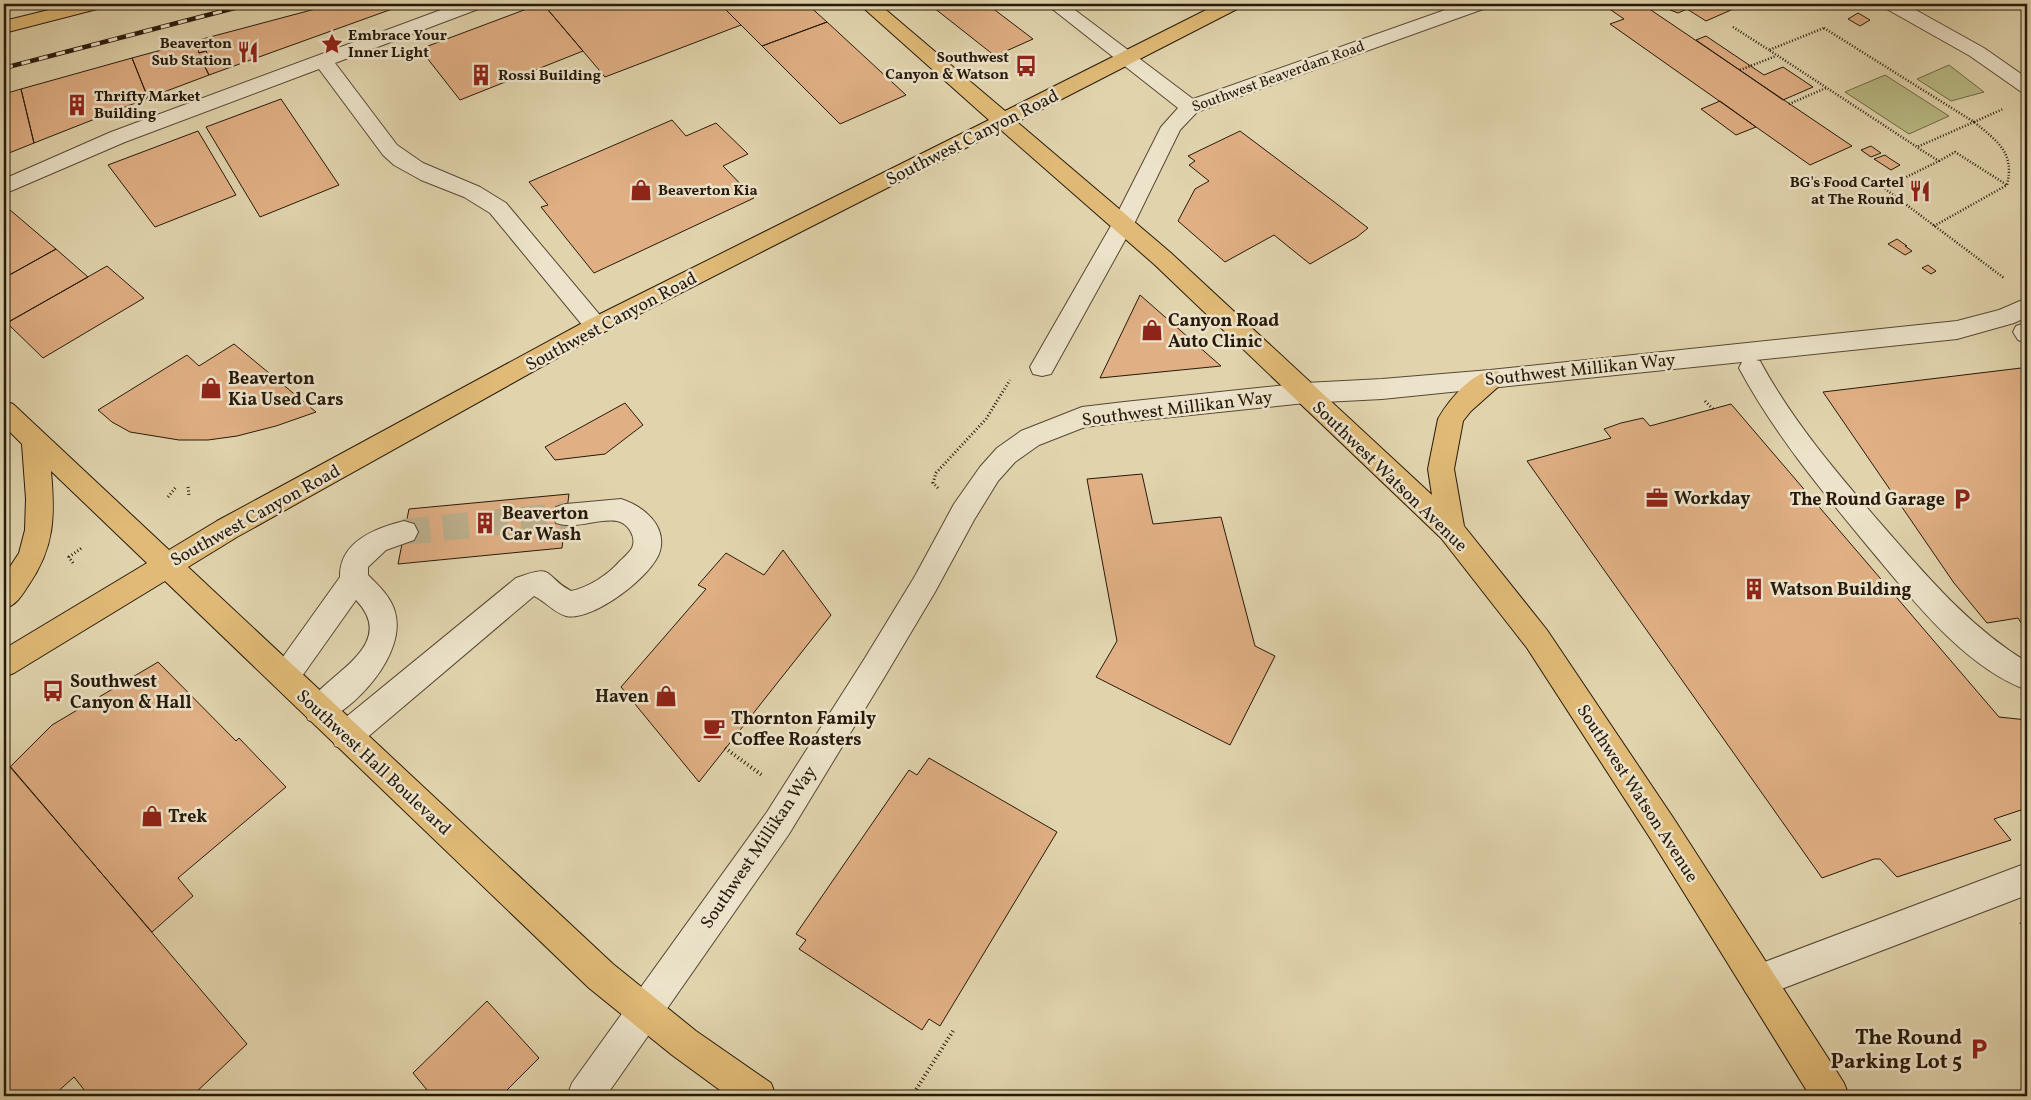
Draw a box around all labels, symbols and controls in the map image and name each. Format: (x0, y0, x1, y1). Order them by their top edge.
place label: Embrace Your Inner Light (348, 26, 447, 64)
place icon: Embrace Your Inner Light (319, 31, 345, 57)
place label: Beaverton Sub Station (151, 34, 232, 72)
street label: Southwest Beaverdam Road (1189, 36, 1368, 118)
restaurant icon: Beaverton Sub Station (235, 39, 261, 65)
place label: Southwest Canyon & Watson (885, 48, 1009, 86)
bus stop icon: Southwest Canyon & Watson (1013, 53, 1039, 79)
building icon: Rossi Building (468, 62, 494, 88)
place label: Rossi Building (498, 66, 601, 87)
street label: Southwest Canyon Road (882, 84, 1063, 193)
place label: Thrifty Market Building (94, 87, 201, 125)
building icon: Thrifty Market Building (64, 92, 90, 118)
place label: BG's Food Cartel at The Round (1790, 173, 1904, 211)
shop icon: Beaverton Kia (628, 177, 654, 203)
restaurant icon: BG's Food Cartel at The Round (1907, 178, 1933, 204)
place label: Beaverton Kia (658, 181, 758, 202)
street label: Southwest Canyon Road (522, 267, 702, 378)
place label: Canyon Road Auto Clinic (1168, 309, 1279, 355)
shop icon: Canyon Road Auto Clinic (1139, 317, 1165, 343)
street label: Southwest Millikan Way (1483, 348, 1677, 393)
place label: Beaverton Kia Used Cars (228, 367, 344, 413)
shop icon: Beaverton Kia Used Cars (198, 375, 224, 401)
street label: Southwest Millikan Way (1080, 385, 1274, 434)
street label: Southwest Watson Avenue (1306, 396, 1472, 558)
street label: Southwest Canyon Road (166, 459, 345, 573)
office icon: Workday (1644, 485, 1670, 511)
parking icon: The Round Garage (1949, 486, 1975, 512)
place label: Workday (1674, 487, 1750, 512)
place label: The Round Garage (1789, 488, 1945, 513)
place label: Beaverton Car Wash (502, 502, 589, 548)
building icon: Beaverton Car Wash (472, 510, 498, 536)
building icon: Watson Building (1741, 576, 1767, 602)
place label: Watson Building (1770, 578, 1912, 603)
place label: Southwest Canyon & Hall (70, 670, 192, 716)
bus stop icon: Southwest Canyon & Hall (40, 678, 66, 704)
shop icon: Haven (653, 683, 679, 709)
street label: Southwest Hall Boulevard (290, 685, 456, 842)
place label: Haven (595, 685, 649, 710)
street label: Southwest Watson Avenue (1570, 700, 1704, 888)
place label: Thornton Family Coffee Roasters (731, 707, 876, 753)
cafe icon: Thornton Family Coffee Roasters (701, 715, 727, 741)
street label: Southwest Millikan Way (695, 761, 823, 934)
shop icon: Trek (139, 803, 165, 829)
place label: Trek (168, 805, 207, 830)
place label: The Round Parking Lot 5 (1831, 1024, 1962, 1077)
parking icon: The Round Parking Lot 5 (1966, 1036, 1992, 1062)

